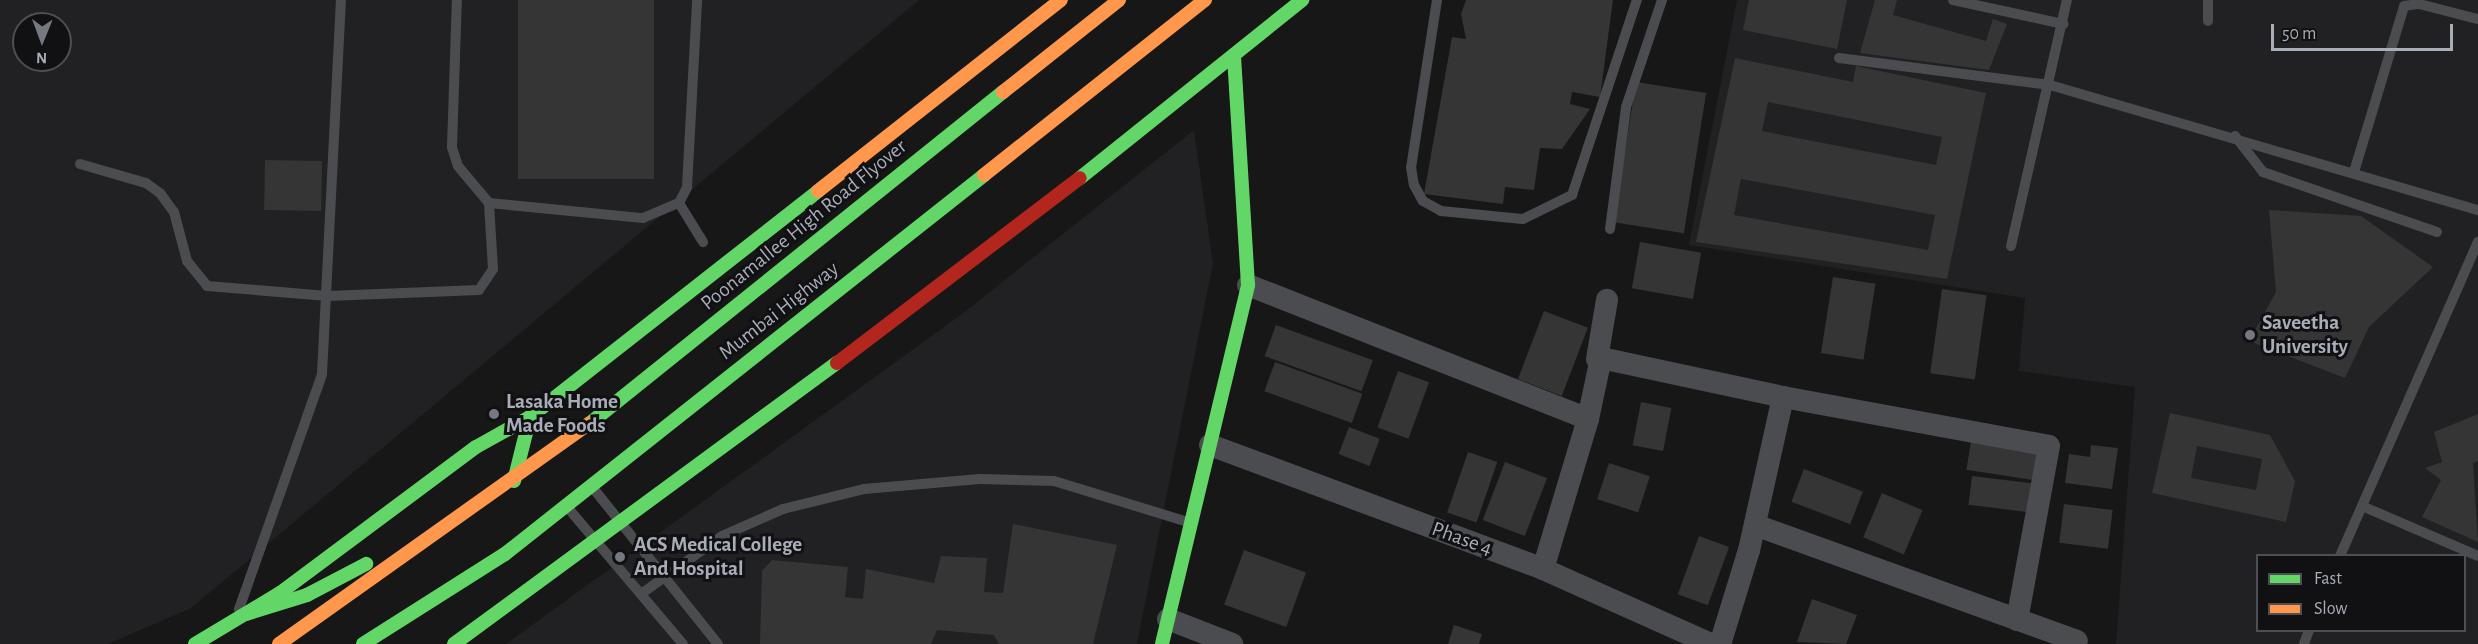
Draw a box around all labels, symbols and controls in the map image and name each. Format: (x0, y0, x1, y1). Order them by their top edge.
north arrow (12, 12, 72, 72)
scale bar (2274, 12, 2456, 50)
text: 50 m (2282, 25, 2316, 43)
text: N (36, 50, 47, 66)
street label: Poonamallee High Road Flyover (696, 134, 912, 316)
street label: Mumbai Highway (714, 256, 844, 366)
place label: Saveetha University (2262, 310, 2348, 360)
marker: Saveetha University (2243, 328, 2257, 342)
place label: Lasaka Home Made Foods (506, 389, 618, 439)
marker: Lasaka Home Made Foods (487, 407, 501, 421)
street label: Phase 4 (1428, 516, 1496, 562)
place label: ACS Medical College And Hospital (634, 532, 802, 582)
marker: ACS Medical College And Hospital (611, 548, 629, 566)
legend (2256, 554, 2466, 632)
text: Fast (2314, 570, 2342, 588)
text: Slow (2314, 600, 2347, 618)

